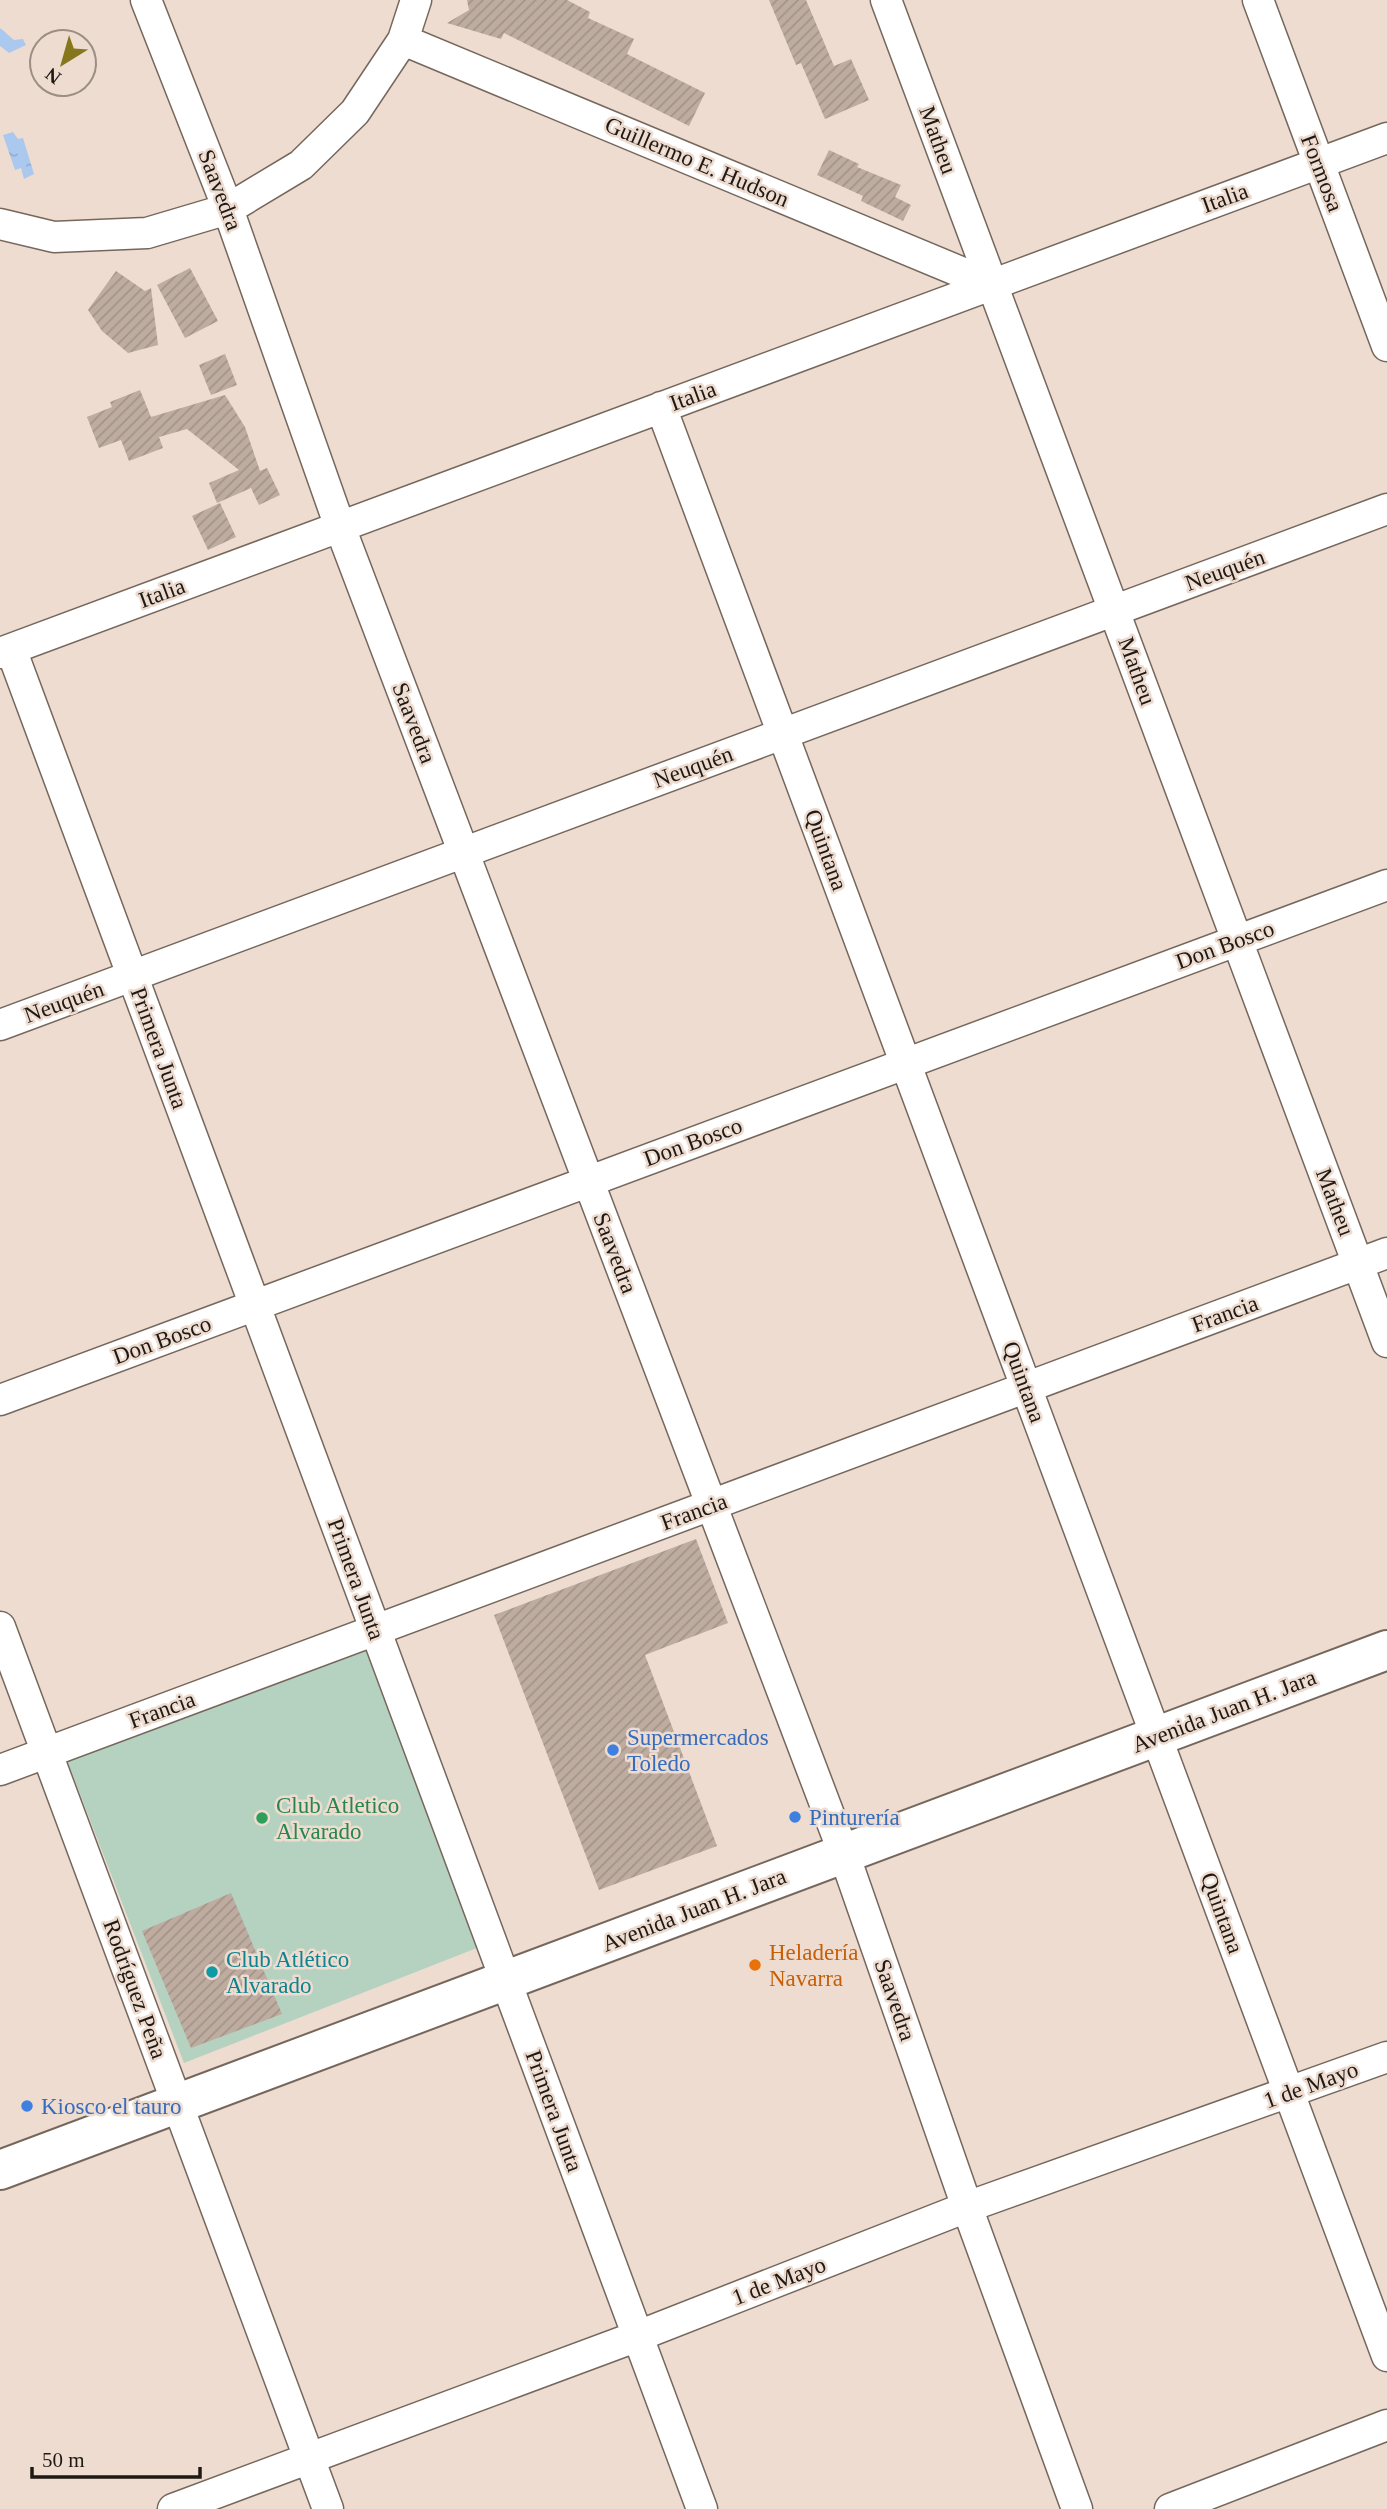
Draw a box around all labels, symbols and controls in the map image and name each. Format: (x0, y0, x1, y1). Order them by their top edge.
north arrow (28, 28, 98, 98)
text: N (41, 63, 65, 89)
street label: Matheu (914, 103, 962, 178)
street label: Guillermo E. Hudson (601, 112, 793, 212)
street label: Formosa (1296, 131, 1348, 215)
street label: Saavedra (193, 146, 247, 234)
street label: Italia (1199, 178, 1251, 218)
street label: Italia (667, 376, 719, 416)
street label: Neuquén (1182, 544, 1269, 596)
street label: Italia (136, 573, 188, 613)
street label: Matheu (1113, 634, 1161, 709)
street label: Saavedra (387, 679, 441, 767)
street label: Neuquén (650, 741, 737, 793)
street label: Quintana (800, 806, 852, 894)
street label: Don Bosco (1172, 916, 1278, 974)
street label: Neuquén (21, 976, 108, 1028)
street label: Primera Junta (126, 984, 192, 1112)
street label: Don Bosco (640, 1113, 746, 1171)
street label: Matheu (1311, 1165, 1359, 1240)
street label: Saavedra (588, 1209, 642, 1297)
street label: Francia (1188, 1290, 1262, 1338)
street label: Don Bosco (109, 1311, 215, 1369)
street label: Quintana (998, 1338, 1050, 1426)
street label: Francia (657, 1488, 731, 1536)
street label: Primera Junta (323, 1515, 389, 1643)
street label: Avenida Juan H. Jara (1128, 1664, 1320, 1758)
street label: Francia (125, 1686, 199, 1734)
place label: Supermercados Toledo (627, 1725, 769, 1776)
marker: Supermercados Toledo (605, 1742, 621, 1758)
place label: Club Atletico Alvarado (276, 1793, 399, 1844)
place label: Pinturería (809, 1805, 900, 1830)
marker: Pinturería (787, 1809, 803, 1825)
marker: Club Atletico Alvarado (254, 1810, 270, 1826)
street label: Avenida Juan H. Jara (598, 1863, 790, 1957)
street label: Quintana (1196, 1869, 1248, 1957)
street label: Rodríguez Peña (98, 1916, 172, 2062)
place label: Heladería Navarra (769, 1940, 858, 1991)
place label: Club Atlético Alvarado (226, 1947, 349, 1998)
street label: Saavedra (869, 1956, 921, 2044)
marker: Heladería Navarra (747, 1957, 763, 1973)
marker: Club Atlético Alvarado (204, 1964, 220, 1980)
street label: Primera Junta (521, 2047, 587, 2175)
street label: 1 de Mayo (1261, 2056, 1361, 2114)
place label: Kiosco el tauro (41, 2094, 182, 2119)
marker: Kiosco el tauro (19, 2098, 35, 2114)
street label: 1 de Mayo (729, 2252, 829, 2310)
scale bar (32, 2436, 200, 2480)
text: 50 m (42, 2448, 85, 2472)

